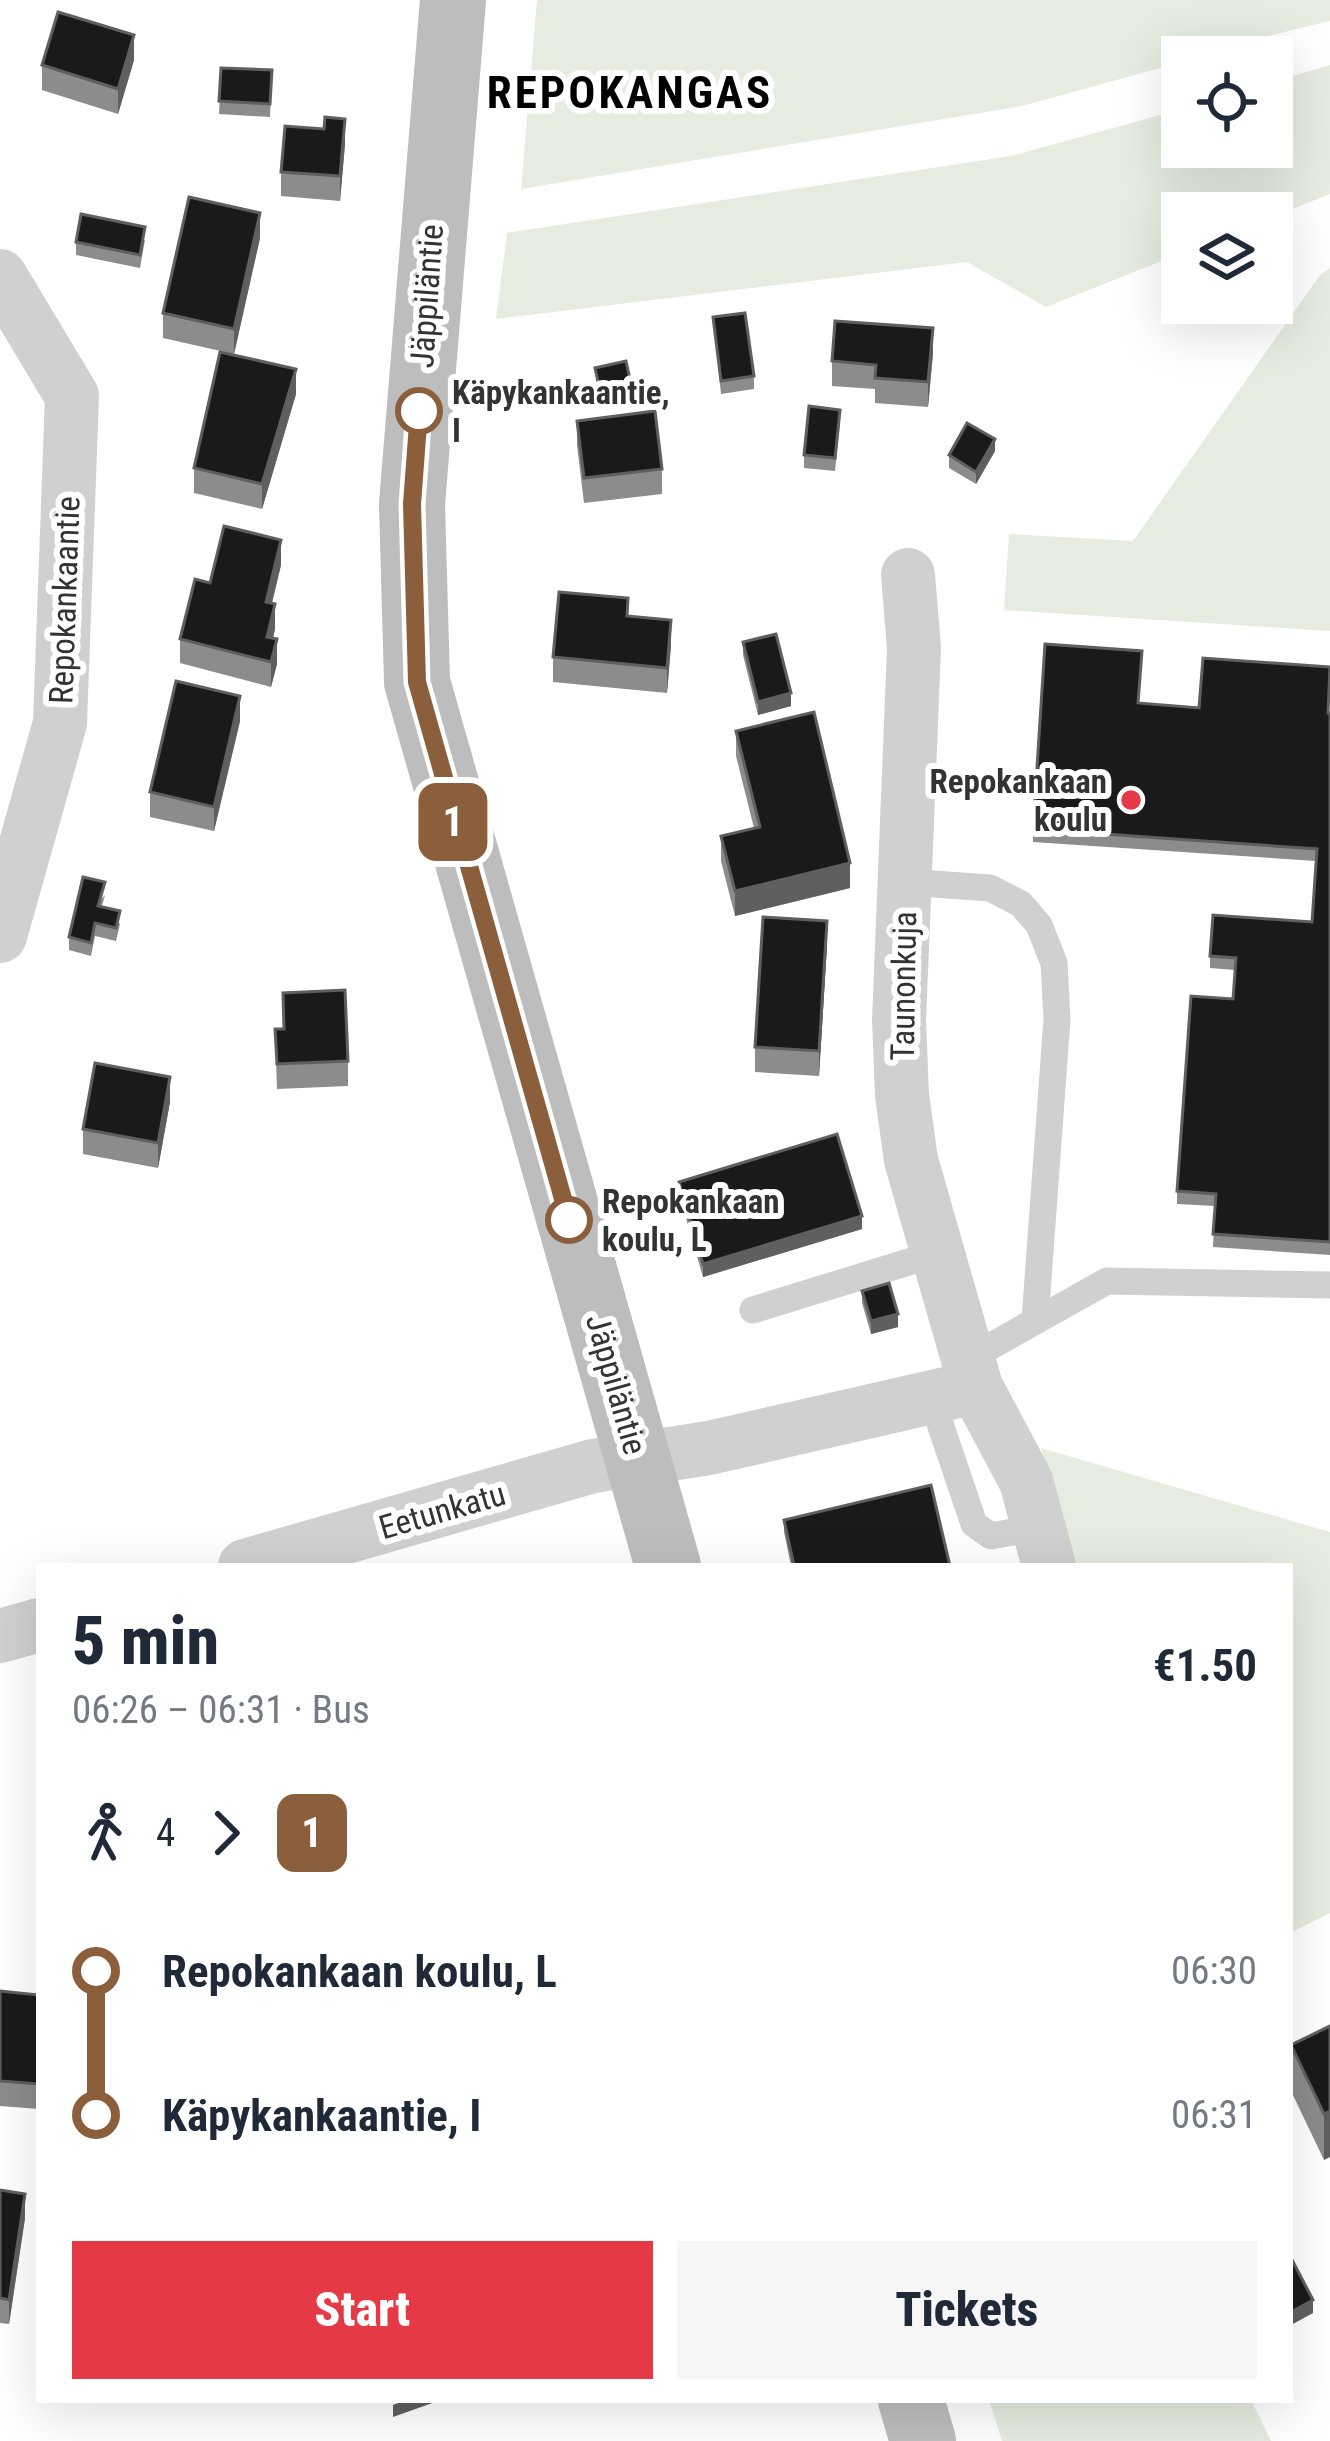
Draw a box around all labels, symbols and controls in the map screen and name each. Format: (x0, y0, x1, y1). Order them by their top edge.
map controls (1161, 36, 1293, 324)
button: locate (1161, 36, 1293, 168)
district label: REPOKANGAS (487, 66, 773, 119)
button: layers (1161, 192, 1293, 324)
street label: Jäppiläntie (402, 223, 451, 369)
place label: Käpykankaantie, I (452, 373, 670, 450)
marker: Käpykankaantie, I (397, 389, 441, 433)
street label: Repokankaantie (41, 496, 88, 705)
place label: Repokankaan koulu (930, 762, 1107, 839)
line badge: 1 (414, 783, 492, 861)
marker: Repokankaan koulu (1118, 787, 1144, 813)
text: 1 (442, 797, 464, 846)
street label: Taunonkuja (883, 911, 924, 1061)
place label: Repokankaan koulu, L (602, 1182, 780, 1259)
marker: Repokankaan koulu, L (547, 1198, 591, 1242)
street label: Jäppiläntie (578, 1310, 655, 1459)
street label: Eetunkatu (374, 1474, 510, 1547)
text: 5 min (72, 1603, 219, 1680)
text: €1.50 (1153, 1639, 1257, 1692)
text: 06:26 – 06:31 · Bus (72, 1687, 370, 1733)
icon: walk (72, 1800, 138, 1866)
icon: forward (193, 1800, 259, 1866)
text: 1 (301, 1808, 323, 1857)
text: 4 (156, 1810, 175, 1856)
text: Repokankaan koulu, L (162, 1945, 557, 1998)
text: 06:30 (1171, 1948, 1257, 1994)
text: Käpykankaantie, I (162, 2089, 481, 2142)
text: 06:31 (1171, 2092, 1257, 2138)
button: Start (72, 2241, 653, 2379)
button: Tickets (677, 2241, 1257, 2379)

